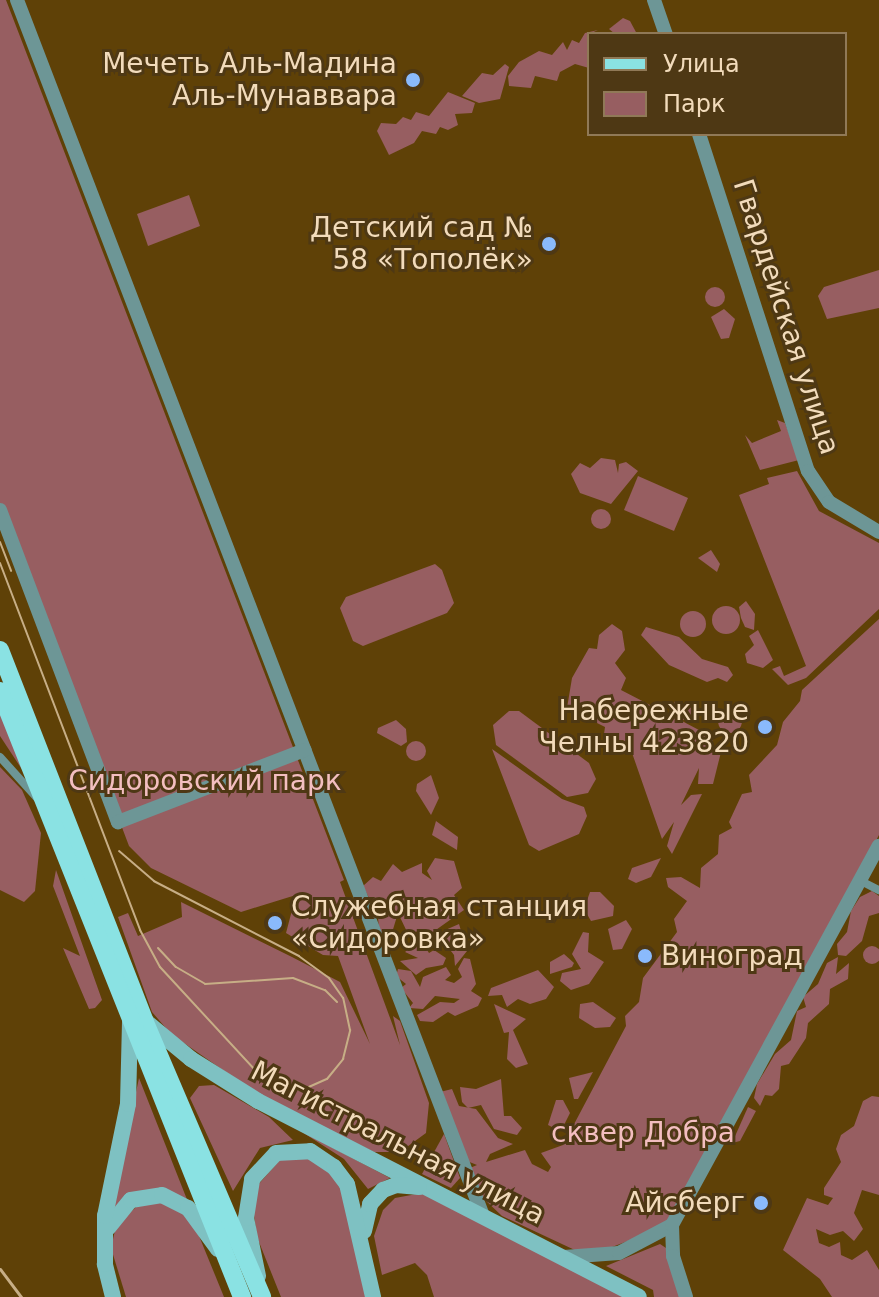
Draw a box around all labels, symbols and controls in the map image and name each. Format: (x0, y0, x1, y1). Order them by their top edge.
legend (587, 32, 847, 136)
place label: Мечеть Аль-Мадина Аль-Мунаввара (102, 47, 397, 113)
text: Улица (663, 50, 740, 78)
marker: Мечеть Аль-Мадина Аль-Мунаввара (404, 71, 422, 89)
text: Парк (663, 90, 725, 118)
street label: Гвардейская улица (726, 175, 846, 459)
place label: Детский сад № 58 «Тополёк» (310, 211, 533, 277)
marker: Детский сад № 58 «Тополёк» (540, 235, 558, 253)
place label: Набережные Челны 423820 (538, 694, 749, 760)
marker: Набережные Челны 423820 (756, 718, 774, 736)
park label: Сидоровский парк (68, 764, 342, 798)
place label: Служебная станция «Сидоровка» (291, 890, 587, 956)
marker: Служебная станция «Сидоровка» (266, 914, 284, 932)
place label: Виноград (661, 939, 803, 973)
marker: Виноград (636, 947, 654, 965)
street label: Магистральная улица (245, 1054, 551, 1232)
park label: сквер Добра (551, 1116, 735, 1150)
place label: Айсберг (625, 1186, 745, 1220)
marker: Айсберг (752, 1194, 770, 1212)

